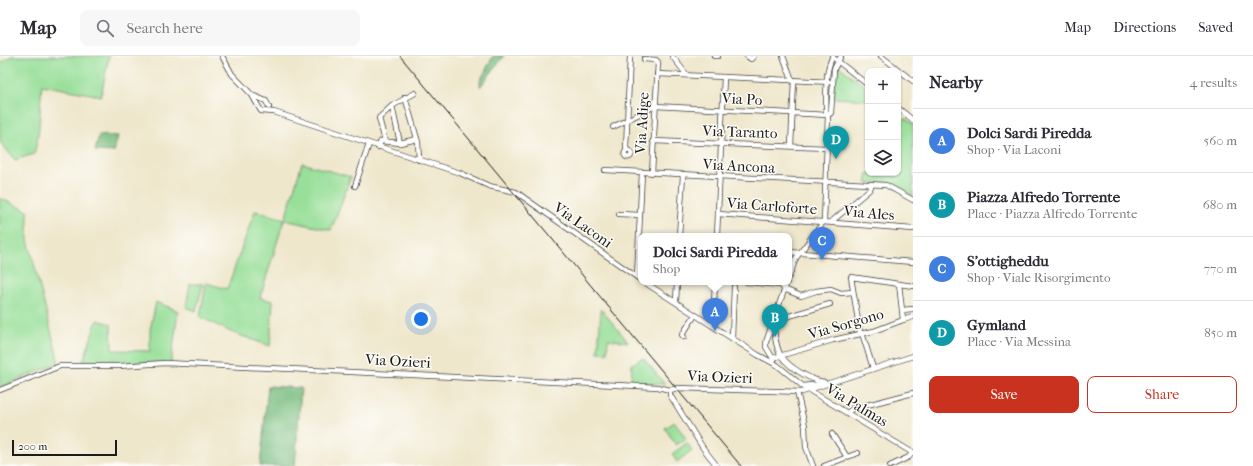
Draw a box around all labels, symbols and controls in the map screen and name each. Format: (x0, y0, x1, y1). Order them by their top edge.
search box (80, 10, 360, 46)
text: Map (20, 17, 56, 39)
icon: search (94, 17, 116, 39)
text: Search here (126, 19, 203, 37)
text: Map (1064, 19, 1091, 36)
text: Directions (1113, 19, 1176, 36)
text: Saved (1198, 19, 1233, 36)
map controls (865, 68, 901, 176)
button: + (865, 68, 901, 104)
text: Nearby (929, 72, 983, 92)
text: 4 results (1190, 75, 1237, 90)
street label: Via Po (720, 89, 763, 109)
street label: Via Adige (631, 91, 653, 155)
button: − (865, 104, 901, 140)
street label: Via Taranto (701, 122, 778, 142)
text: Dolci Sardi Piredda (967, 124, 1091, 142)
pin: D (823, 126, 849, 159)
text: A (938, 133, 946, 148)
text: 560 m (1204, 133, 1237, 148)
button: layers (865, 140, 901, 176)
text: Shop · Via Laconi (967, 142, 1061, 157)
street label: Via Ancona (701, 155, 777, 177)
text: Piazza Alfredo Torrente (967, 188, 1120, 206)
street label: Via Carloforte (725, 194, 818, 218)
text: B (938, 197, 946, 212)
text: 680 m (1203, 197, 1237, 212)
street label: Via Laconi (549, 198, 616, 252)
street label: Via Ales (842, 202, 896, 224)
text: Place · Piazza Alfredo Torrente (967, 206, 1137, 221)
pin: C (809, 227, 835, 260)
popup (638, 233, 792, 285)
text: Dolci Sardi Piredda (653, 243, 777, 261)
text: S'ottigheddu (967, 252, 1049, 270)
text: Shop (653, 261, 680, 276)
text: C (938, 261, 946, 276)
text: 770 m (1204, 261, 1237, 276)
text: Shop · Viale Risorgimento (967, 270, 1111, 285)
pin: A (702, 298, 728, 331)
pin: B (762, 304, 788, 337)
street label: Via Sorgono (805, 305, 886, 344)
your location (411, 309, 431, 329)
text: Gymland (967, 316, 1026, 334)
text: D (937, 325, 947, 340)
text: 850 m (1204, 325, 1237, 340)
text: Place · Via Messina (967, 334, 1071, 349)
street label: Via Ozieri (364, 350, 432, 372)
street label: Via Ozieri (686, 367, 754, 387)
button: Save (929, 376, 1079, 413)
button: Share (1087, 376, 1237, 413)
street label: Via Palmas (822, 379, 892, 431)
scale bar (12, 438, 117, 457)
text: 200 m (18, 440, 47, 453)

